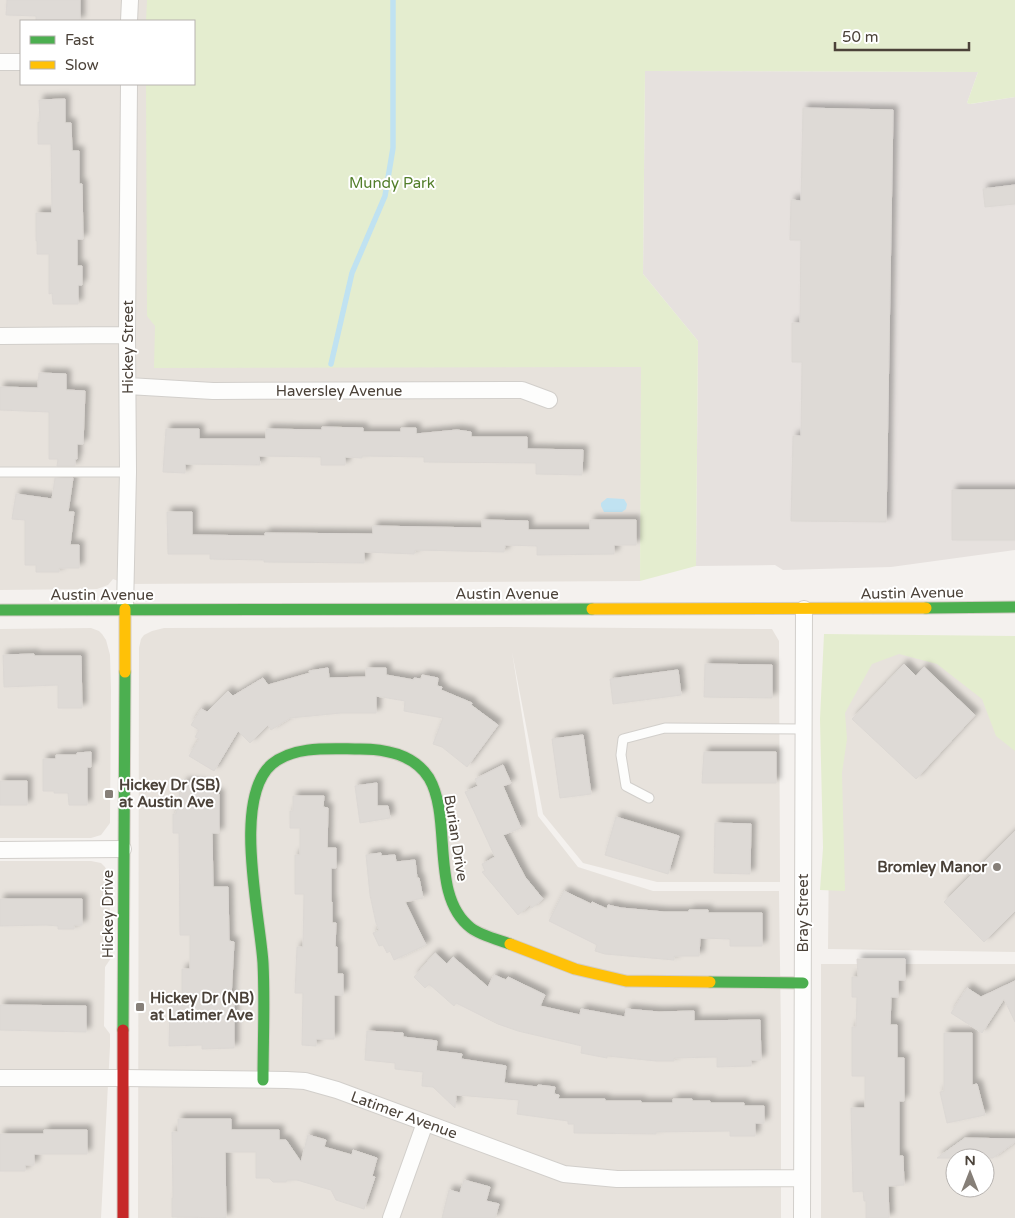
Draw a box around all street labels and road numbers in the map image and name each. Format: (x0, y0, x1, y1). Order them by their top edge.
street label: Hickey Street (119, 300, 137, 394)
street label: Haversley Avenue (276, 382, 402, 400)
street label: Austin Avenue (860, 583, 964, 603)
street label: Austin Avenue (455, 585, 559, 603)
street label: Austin Avenue (50, 586, 154, 604)
street label: Burian Drive (440, 793, 472, 883)
street label: Hickey Drive (99, 870, 117, 958)
street label: Bray Street (794, 873, 812, 953)
street label: Latimer Avenue (348, 1087, 460, 1143)

